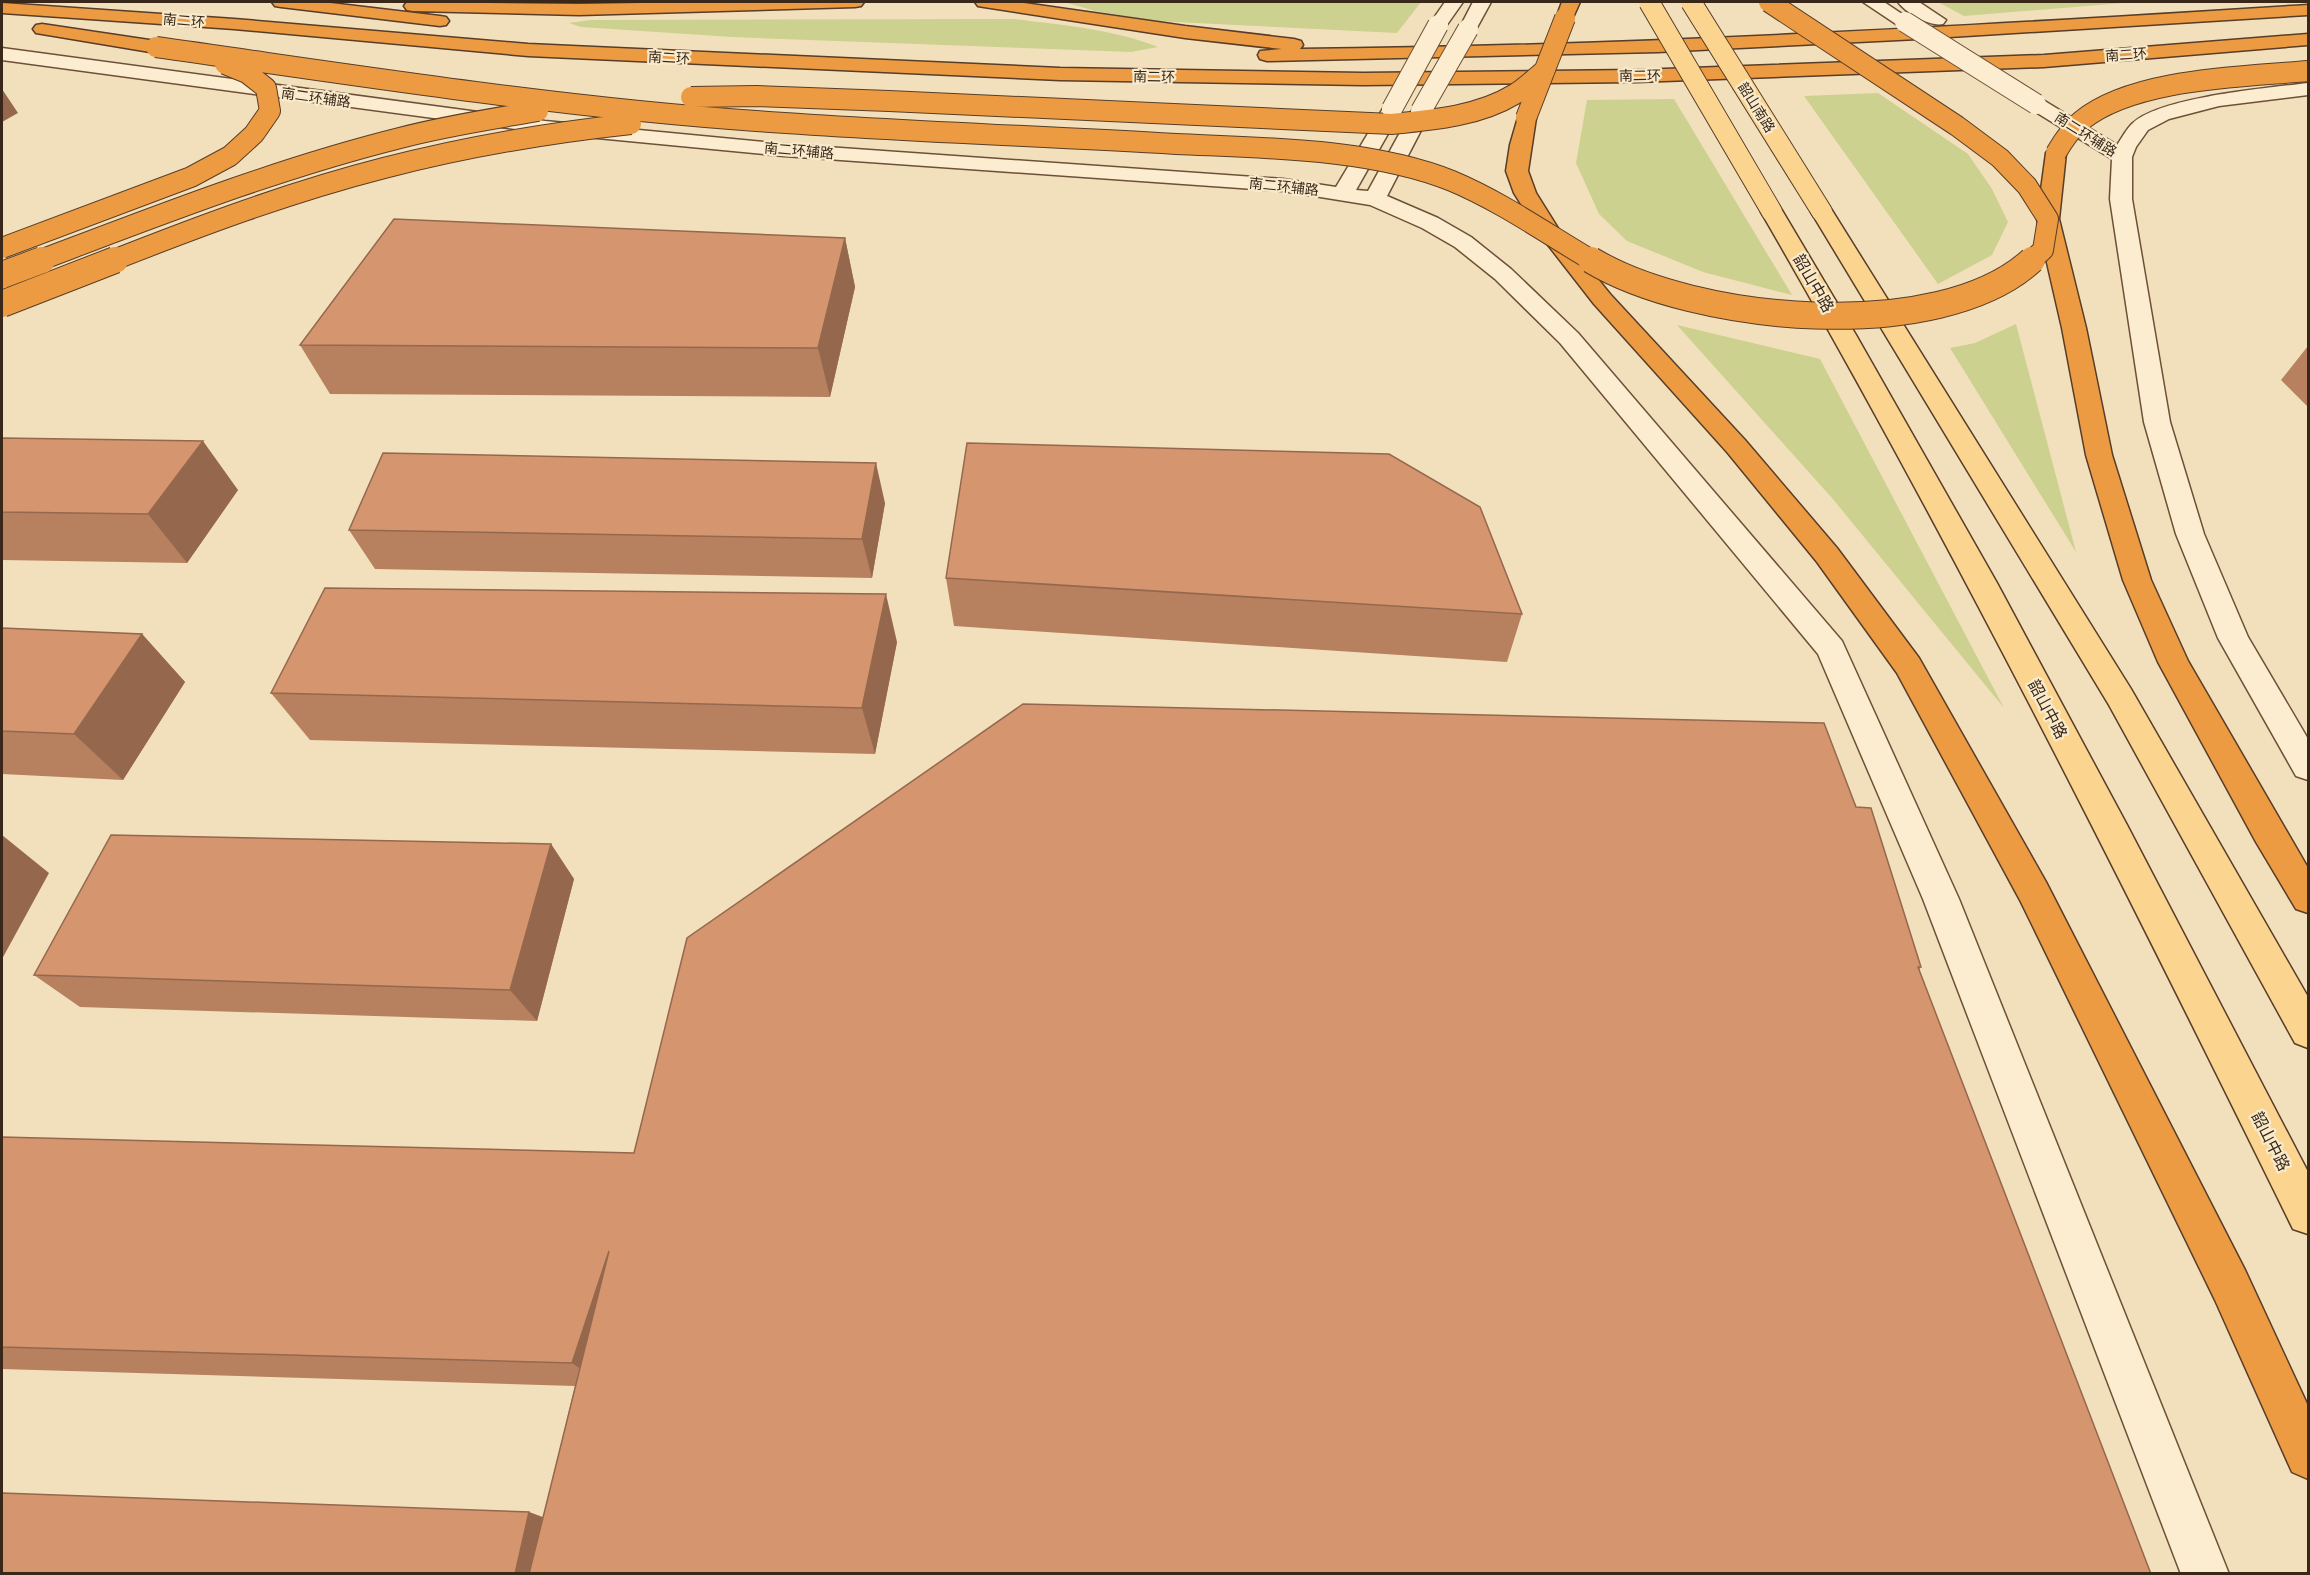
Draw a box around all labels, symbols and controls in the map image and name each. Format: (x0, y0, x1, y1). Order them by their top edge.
street label: 南二环 (162, 9, 206, 31)
street label: 南二环 (2104, 43, 2148, 65)
street label: 南二环 (648, 46, 690, 68)
street label: 南二环 (1619, 65, 1661, 85)
street label: 南二环 (1133, 66, 1175, 86)
street label: 韶山南路 (1734, 78, 1780, 136)
street label: 南二环辅路 (280, 83, 352, 111)
street label: 南二环辅路 (2051, 107, 2121, 161)
street label: 南二环辅路 (763, 137, 835, 163)
street label: 南二环辅路 (1248, 173, 1320, 199)
street label: 韶山中路 (1788, 250, 1840, 316)
street label: 韶山中路 (2023, 676, 2073, 742)
street label: 韶山中路 (2247, 1107, 2295, 1175)

